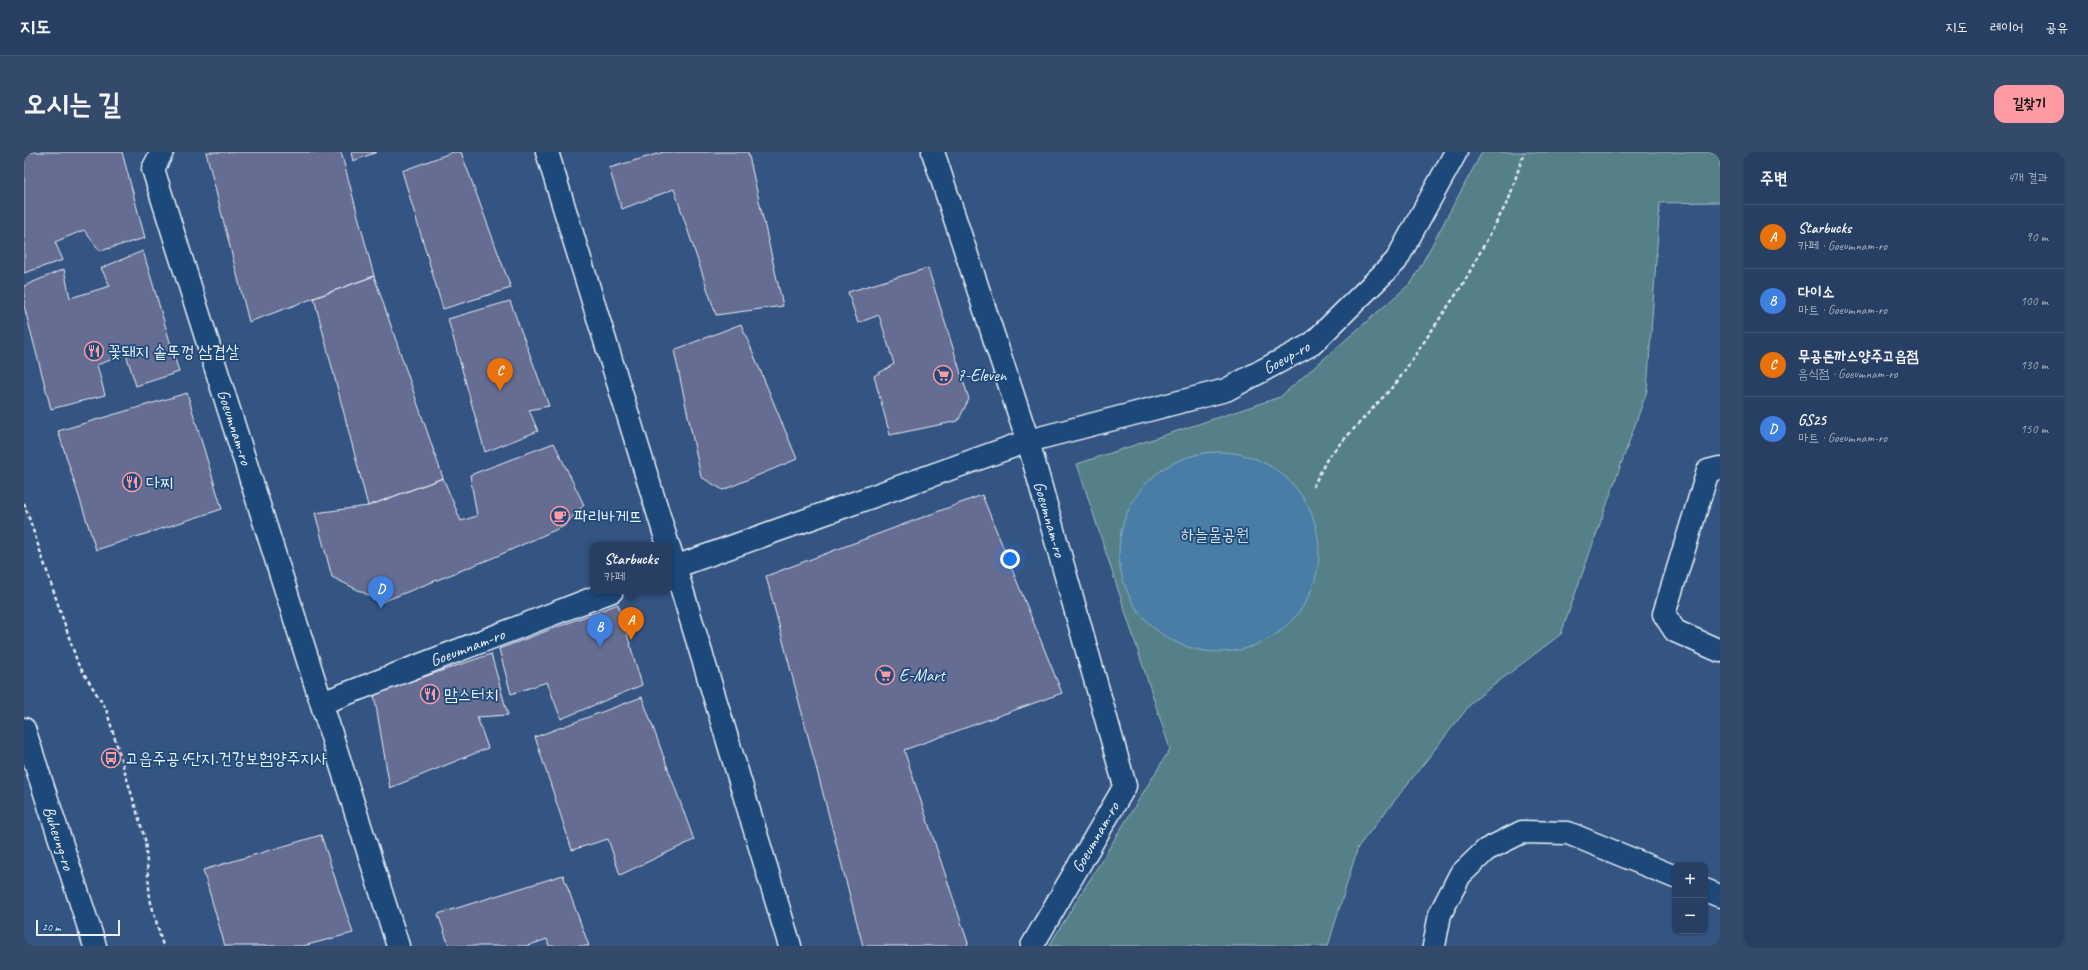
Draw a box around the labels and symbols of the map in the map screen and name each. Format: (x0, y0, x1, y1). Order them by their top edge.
street label: Goeup-ro (1259, 336, 1314, 379)
restaurant icon: 꽃돼지 솥뚜껑 삼겹살 (83, 340, 105, 362)
place label: 꽃돼지 솥뚜껑 삼겹살 (108, 341, 239, 362)
pin: C (487, 358, 513, 391)
supermarket icon: 7-Eleven (932, 364, 954, 386)
place label: 7-Eleven (957, 365, 1008, 386)
street label: Goeumnam-ro (213, 387, 257, 468)
restaurant icon: 다찌 (121, 471, 143, 493)
place label: 다찌 (146, 472, 173, 493)
street label: Goeumnam-ro (1029, 479, 1071, 560)
cafe icon: 파리바게뜨 (549, 505, 571, 527)
place label: 파리바게뜨 (574, 506, 642, 527)
park label: 하늘물공원 (1181, 524, 1249, 545)
your location (1000, 549, 1020, 569)
pin: D (368, 576, 394, 609)
pin: A (618, 607, 644, 640)
pin: B (587, 614, 613, 647)
street label: Goeumnam-ro (427, 623, 508, 671)
supermarket icon: E-Mart (874, 664, 896, 686)
place label: E-Mart (899, 665, 947, 686)
restaurant icon: 맘스터치 (419, 683, 441, 705)
place label: 맘스터치 (444, 684, 499, 705)
bus stop icon: 고읍주공4단지.건강보험양주지사 (100, 747, 122, 769)
place label: 고읍주공4단지.건강보험양주지사 (125, 748, 328, 769)
street label: Goeumnam-ro (1067, 797, 1124, 876)
street label: Buheung-ro (38, 803, 79, 874)
scale bar (36, 918, 120, 937)

